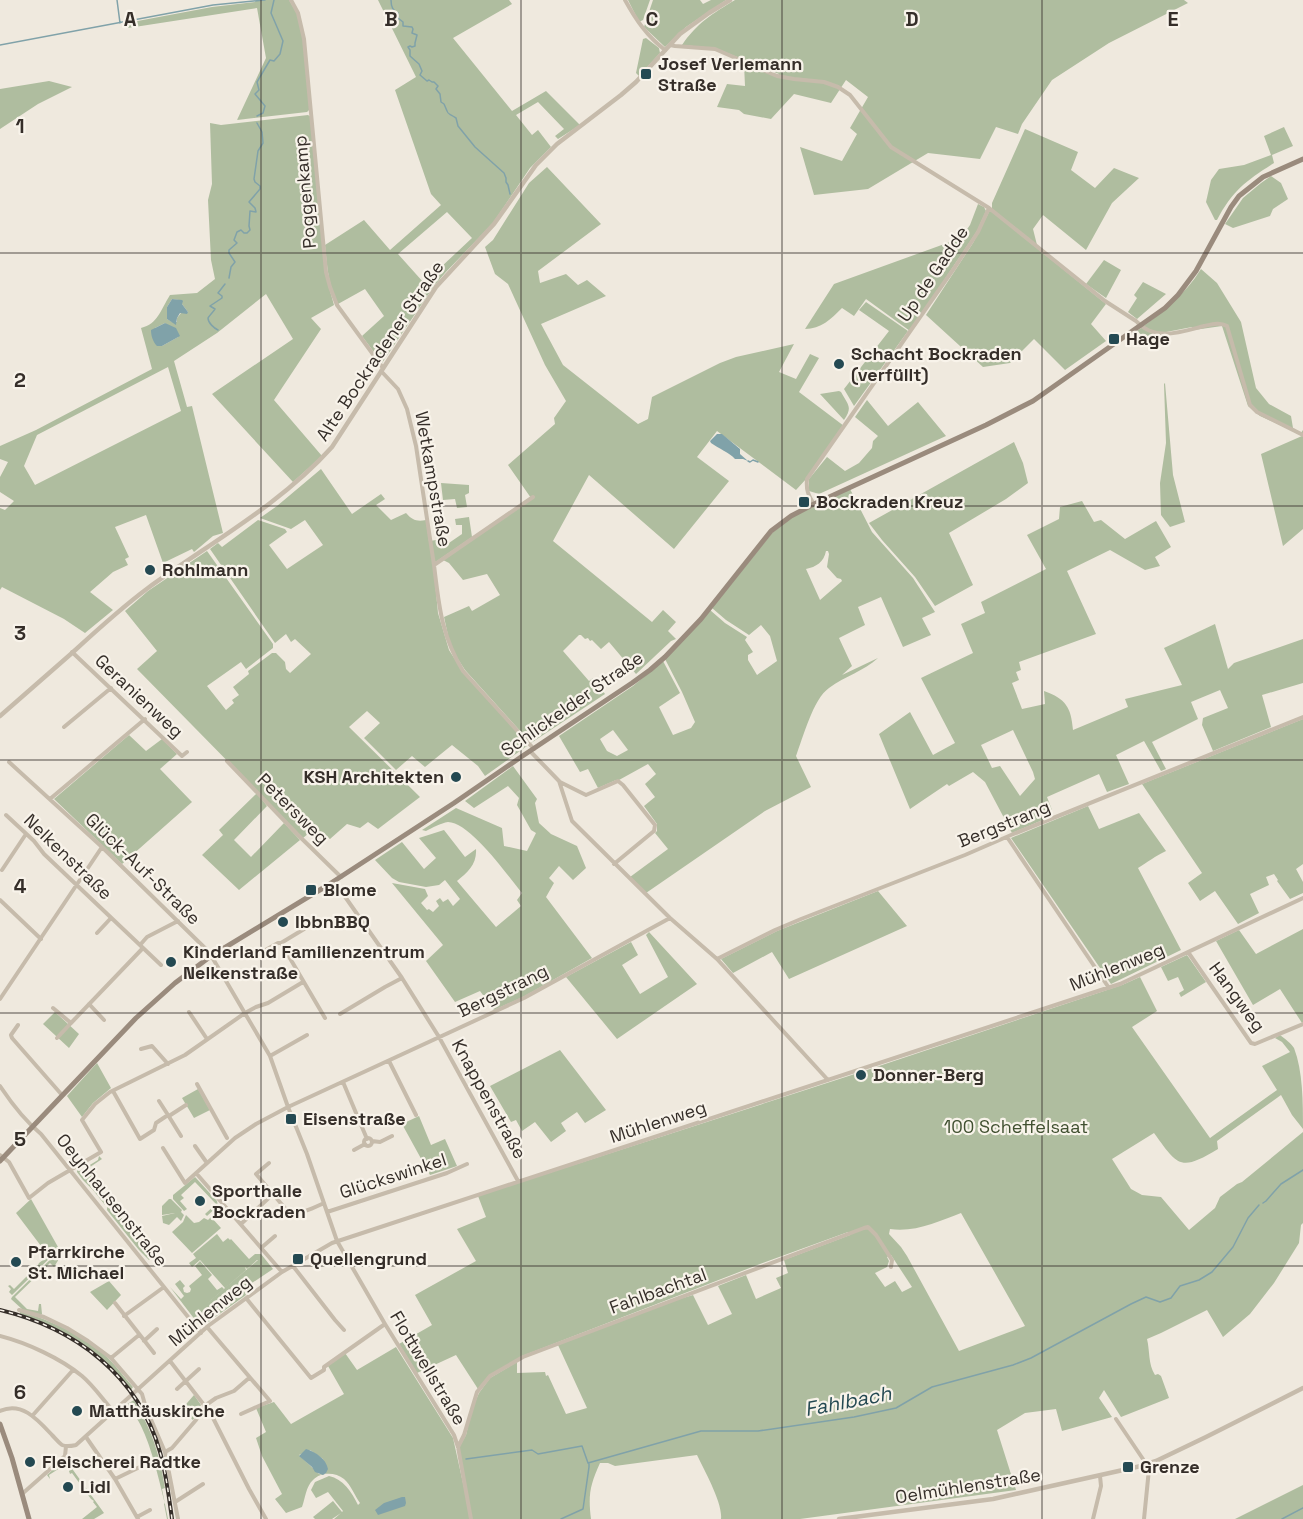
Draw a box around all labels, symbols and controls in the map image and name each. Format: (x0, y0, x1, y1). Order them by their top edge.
text: A (124, 6, 137, 32)
text: B (384, 6, 398, 32)
text: C (646, 6, 659, 32)
text: D (905, 6, 919, 32)
text: E (1167, 6, 1179, 32)
place label: Josef Verlemann Straße (658, 52, 802, 96)
marker: Josef Verlemann Straße (639, 67, 653, 81)
text: 1 (15, 113, 25, 139)
street label: Poggenkamp (288, 135, 321, 250)
street label: Up de Gadde (892, 221, 973, 326)
street label: Alte Bockradener Straße (311, 256, 449, 445)
place label: Hage (1126, 327, 1170, 350)
marker: Hage (1107, 332, 1121, 346)
place label: Schacht Bockraden (verfüllt) (851, 342, 1022, 386)
marker: Schacht Bockraden (verfüllt) (832, 357, 846, 371)
text: 2 (14, 367, 26, 393)
street label: Wetkampstraße (410, 409, 457, 549)
place label: Bockraden Kreuz (816, 490, 963, 513)
marker: Bockraden Kreuz (797, 495, 811, 509)
place label: Rohlmann (162, 558, 248, 581)
marker: Rohlmann (143, 563, 157, 577)
text: 3 (14, 620, 26, 646)
street label: Schlickelder Straße (496, 646, 647, 761)
street label: Geranienweg (90, 649, 188, 743)
place label: KSH Architekten (303, 765, 444, 788)
street label: Petersweg (253, 768, 334, 849)
marker: KSH Architekten (449, 770, 463, 784)
street label: Bergstrang (954, 795, 1053, 852)
street label: Glück-Auf-Straße (81, 808, 206, 930)
street label: Nelkenstraße (19, 809, 117, 905)
text: 4 (14, 873, 27, 899)
place label: Blome (323, 878, 377, 901)
marker: Blome (304, 883, 318, 897)
place label: IbbnBBQ (295, 910, 370, 933)
marker: IbbnBBQ (276, 915, 290, 929)
street label: Mühlenweg (1066, 937, 1168, 996)
place label: Kinderland Familienzentrum Nelkenstraße (183, 940, 425, 984)
marker: Kinderland Familienzentrum Nelkenstraße (164, 955, 178, 969)
street label: Hangweg (1204, 957, 1271, 1036)
street label: Bergstrang (454, 959, 552, 1022)
street label: Knappenstraße (447, 1035, 532, 1163)
place label: Donner-Berg (873, 1063, 984, 1086)
marker: Donner-Berg (854, 1068, 868, 1082)
street label: Mühlenweg (607, 1095, 709, 1148)
place label: Eisenstraße (303, 1107, 406, 1130)
marker: Eisenstraße (284, 1112, 298, 1126)
park label: 100 Scheffelsaat (944, 1115, 1088, 1138)
text: 5 (14, 1126, 26, 1152)
street label: Oeynhausenstraße (52, 1129, 173, 1271)
street label: Glückswinkel (337, 1147, 449, 1204)
place label: Sporthalle Bockraden (212, 1179, 306, 1223)
marker: Sporthalle Bockraden (193, 1194, 207, 1208)
place label: Pfarrkirche St. Michael (28, 1240, 125, 1284)
place label: Quellengrund (310, 1247, 427, 1270)
marker: Quellengrund (291, 1252, 305, 1266)
marker: Pfarrkirche St. Michael (9, 1255, 23, 1269)
street label: Fahlbachtal (606, 1262, 710, 1319)
street label: Mühlenweg (164, 1270, 256, 1351)
street label: Flottwellstraße (385, 1306, 472, 1429)
text: 6 (14, 1379, 26, 1405)
water label: Fahlbach (802, 1380, 894, 1422)
place label: Matthäuskirche (89, 1399, 225, 1422)
marker: Matthäuskirche (70, 1404, 84, 1418)
place label: Fleischerei Radtke (42, 1450, 201, 1473)
marker: Fleischerei Radtke (23, 1455, 37, 1469)
place label: Grenze (1140, 1455, 1200, 1478)
marker: Grenze (1121, 1460, 1135, 1474)
street label: Oelmühlenstraße (894, 1463, 1042, 1508)
place label: Lidl (80, 1475, 111, 1498)
marker: Lidl (61, 1480, 75, 1494)

